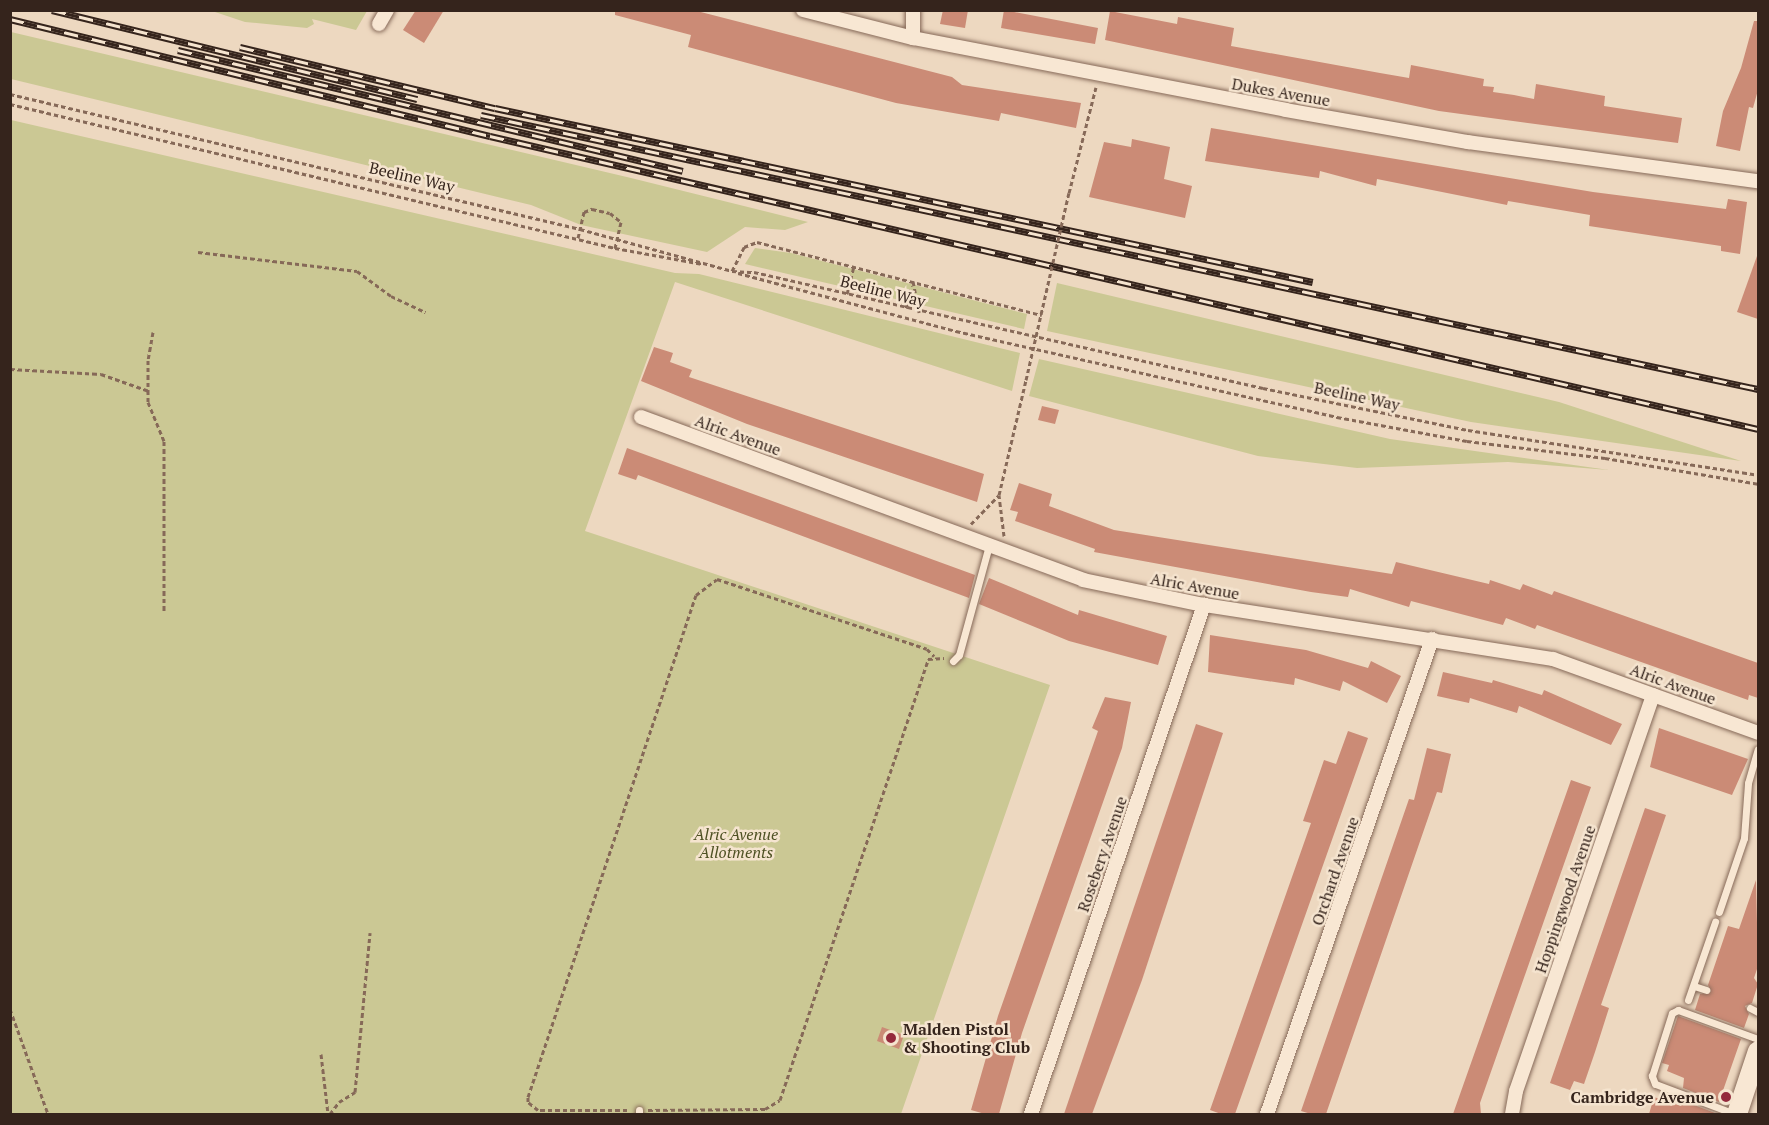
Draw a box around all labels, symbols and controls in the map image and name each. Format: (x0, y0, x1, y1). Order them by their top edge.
street label: Dukes Avenue (1230, 74, 1332, 110)
street label: Beeline Way (367, 158, 457, 196)
street label: Beeline Way (838, 271, 928, 311)
street label: Beeline Way (1312, 378, 1402, 414)
street label: Alric Avenue (692, 411, 784, 459)
street label: Alric Avenue (1149, 569, 1241, 603)
street label: Alric Avenue (1627, 660, 1719, 708)
street label: Rosebery Avenue (1073, 794, 1131, 914)
street label: Orchard Avenue (1307, 814, 1363, 928)
street label: Hoppingwood Avenue (1531, 822, 1599, 976)
park label: Alric Avenue Allotments (693, 824, 779, 862)
place label: Malden Pistol & Shooting Club (903, 1019, 1030, 1057)
marker: Malden Pistol & Shooting Club (884, 1031, 898, 1045)
place label: Cambridge Avenue (1570, 1087, 1714, 1107)
marker: Cambridge Avenue (1719, 1090, 1733, 1104)

